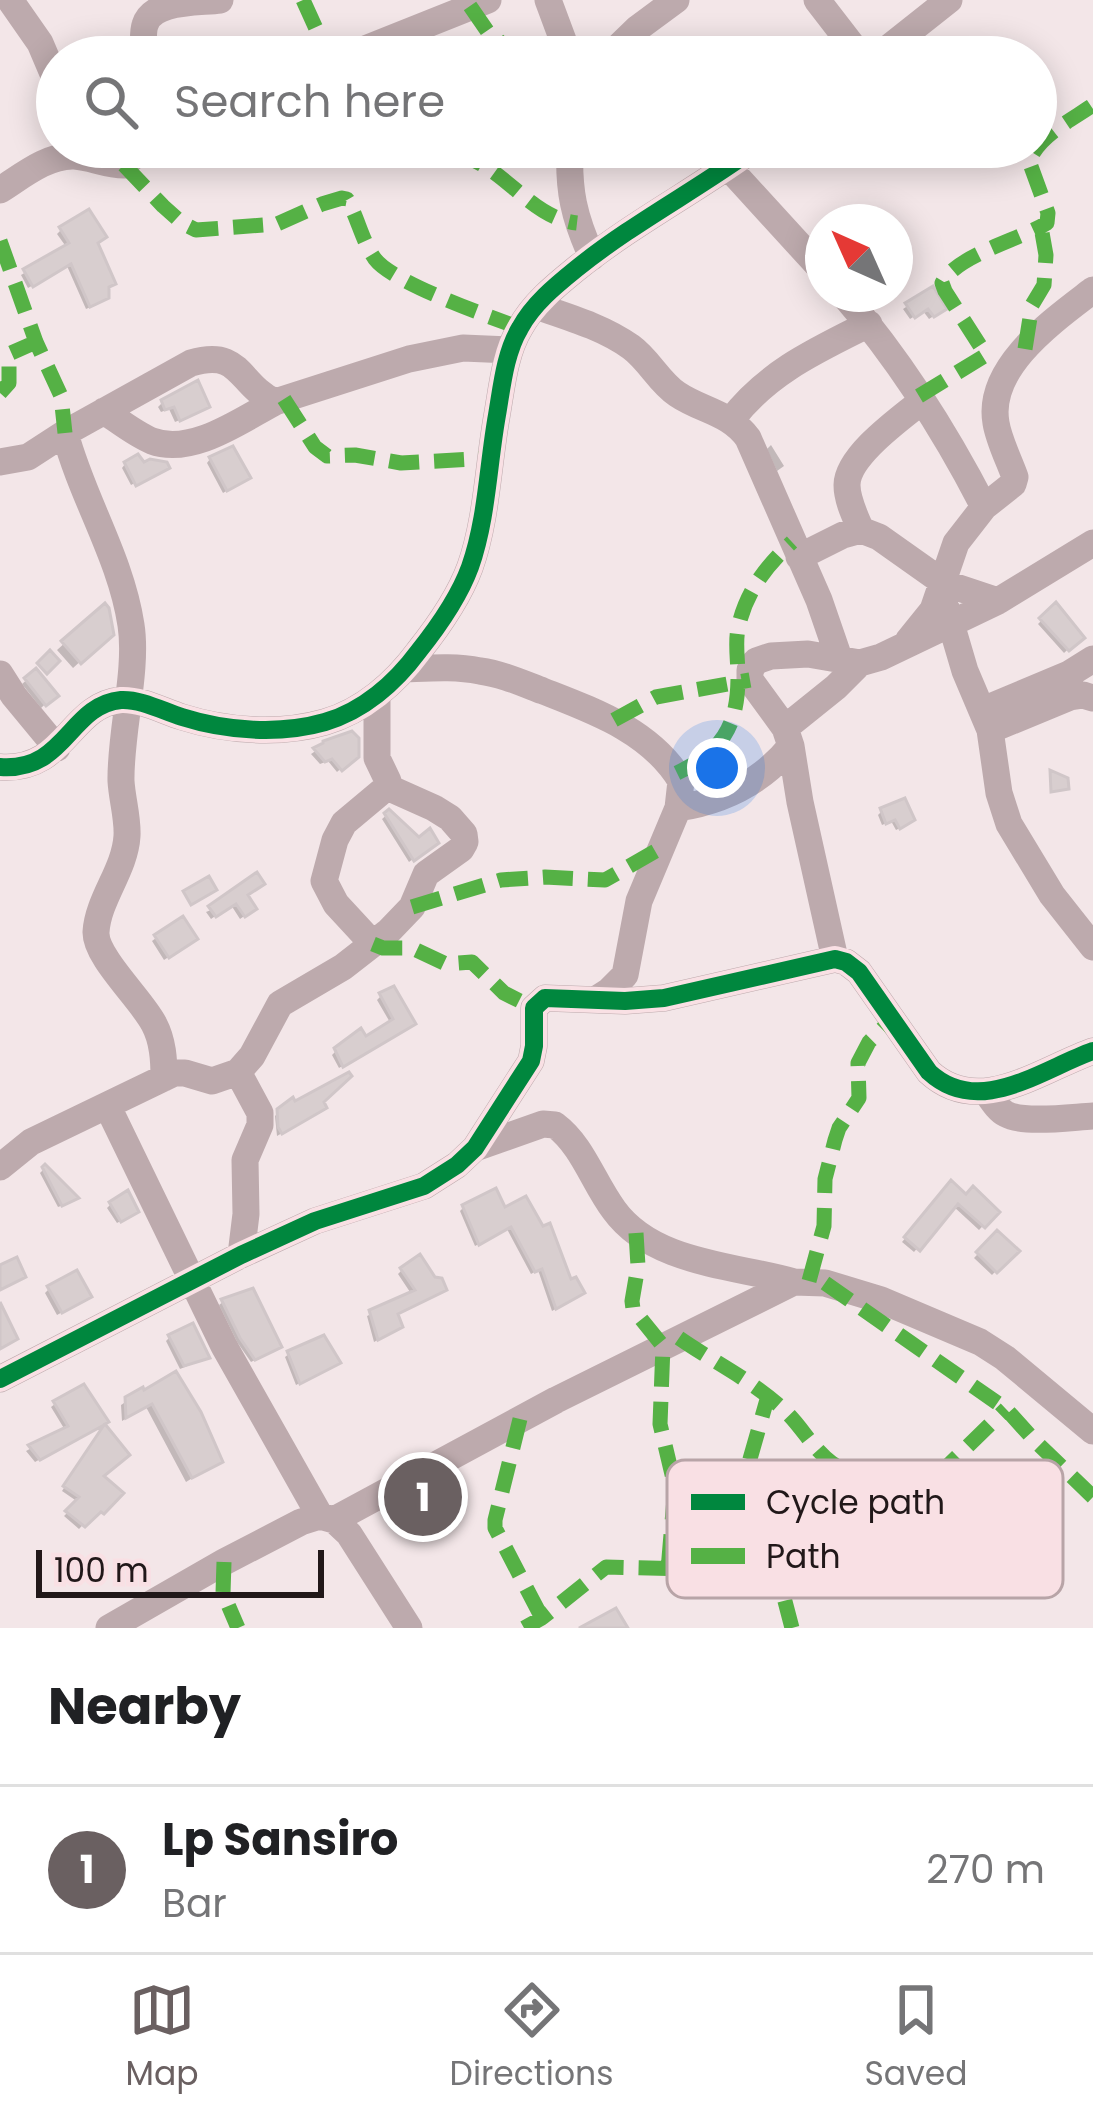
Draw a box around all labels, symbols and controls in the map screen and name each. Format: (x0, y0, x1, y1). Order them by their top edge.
search box (36, 36, 1057, 168)
icon: search (78, 69, 144, 135)
text: Search here (174, 70, 445, 133)
north arrow (805, 204, 913, 312)
your location (687, 738, 747, 798)
pin: 1 (384, 1452, 462, 1542)
legend (667, 1460, 1063, 1598)
text: Cycle path (766, 1479, 945, 1526)
text: Path (766, 1533, 841, 1580)
scale bar (36, 1544, 324, 1597)
text: 100 m (54, 1547, 149, 1594)
text: Nearby (48, 1670, 241, 1742)
text: Lp Sansiro (162, 1808, 398, 1871)
text: 1 (80, 1842, 94, 1897)
text: 270 m (926, 1842, 1045, 1897)
text: Bar (162, 1876, 227, 1931)
tab: Map (126, 1977, 199, 2099)
tab: Directions (450, 1977, 613, 2099)
tab: Saved (865, 1977, 967, 2099)

